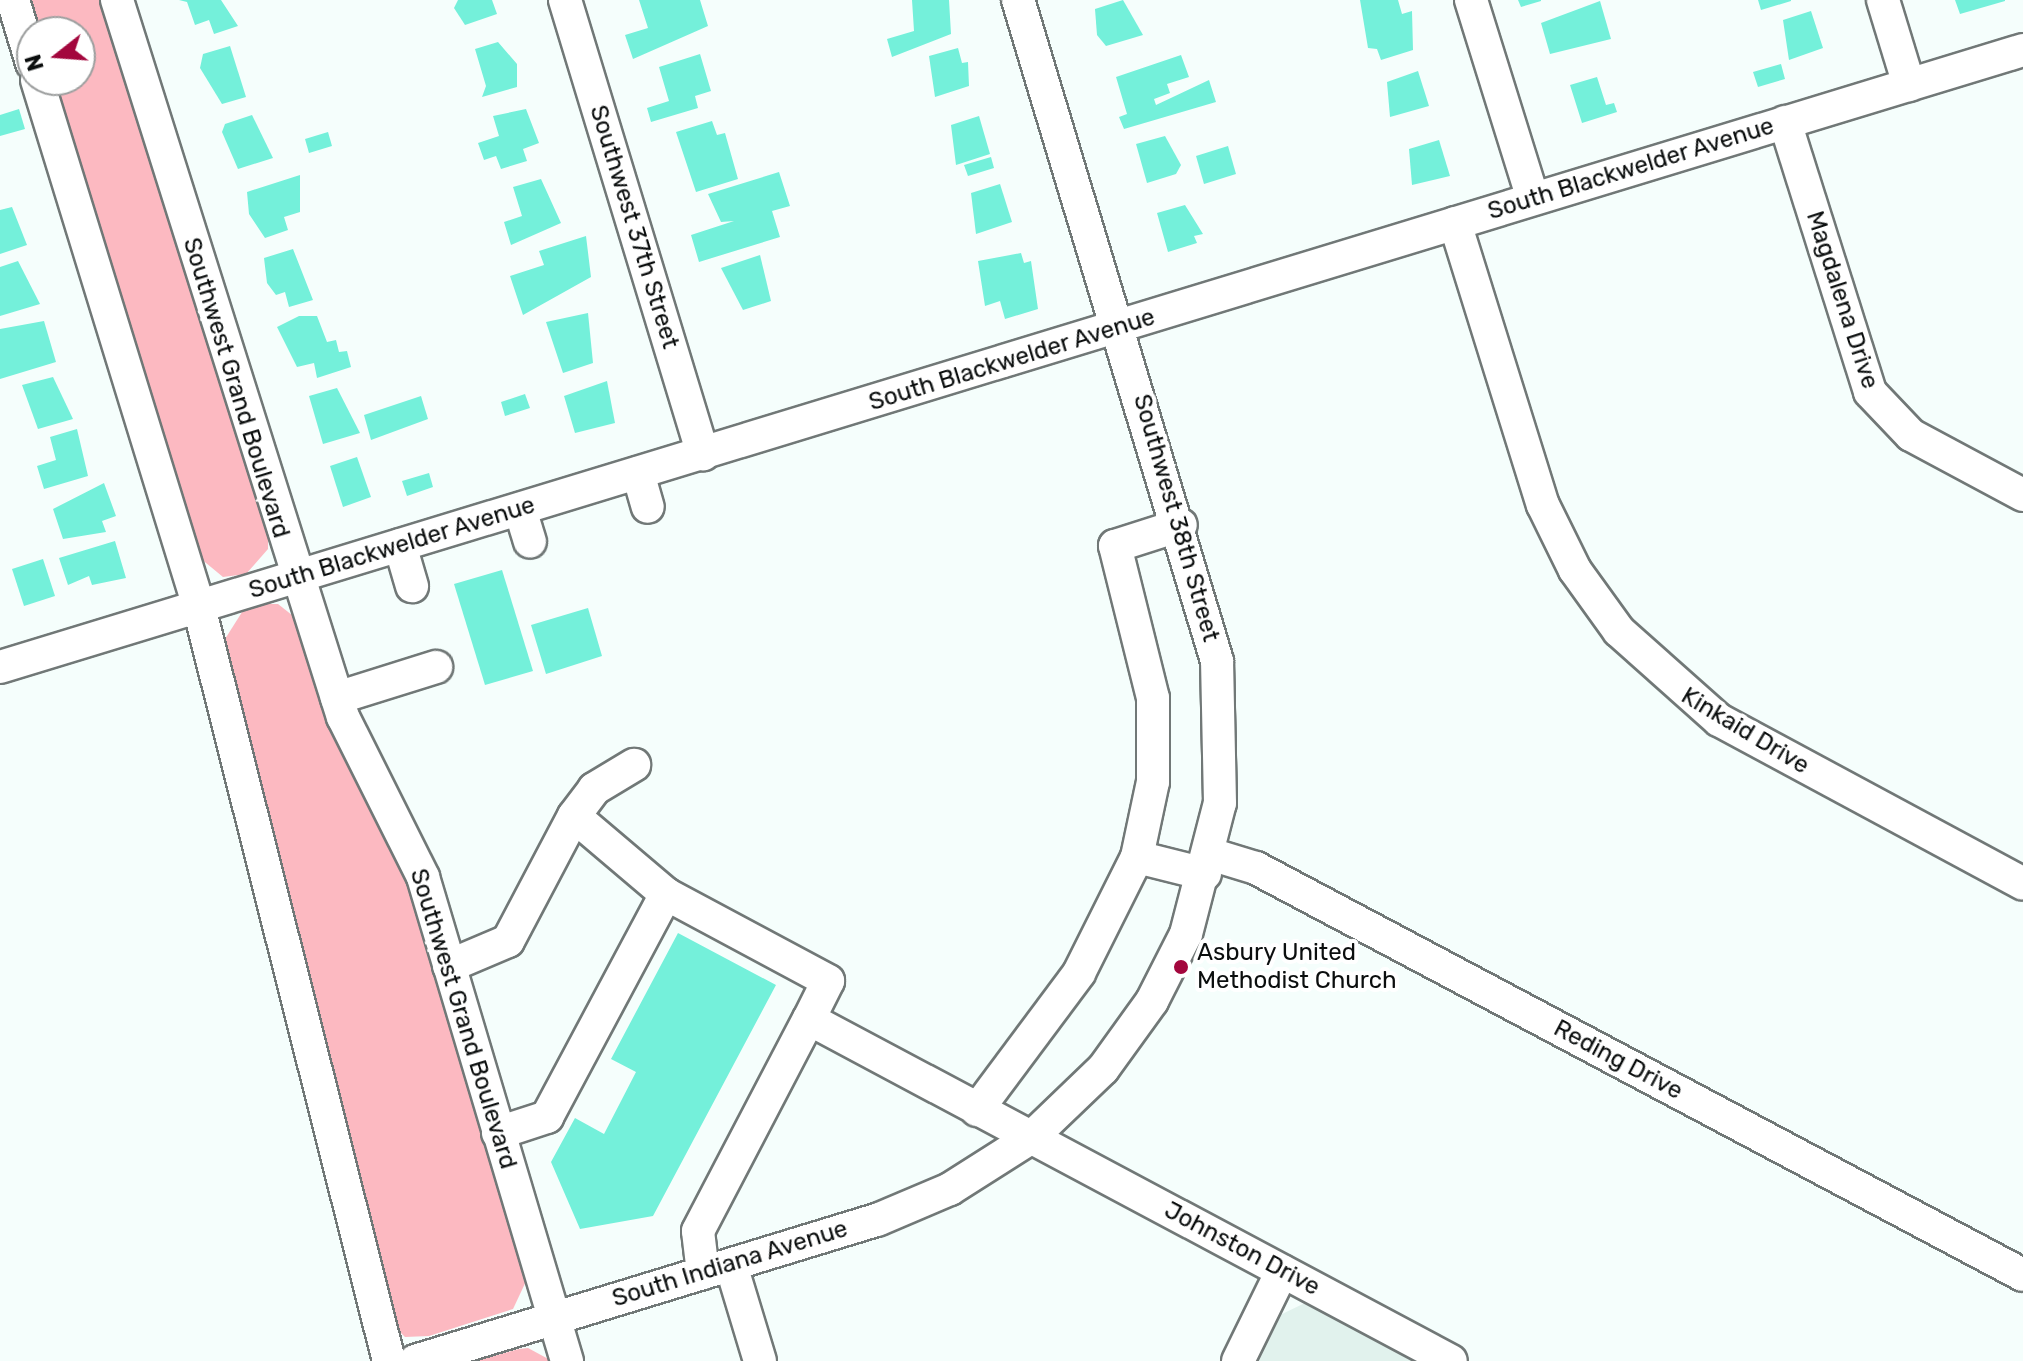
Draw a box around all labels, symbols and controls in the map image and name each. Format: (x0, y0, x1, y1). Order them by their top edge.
north arrow (16, 16, 96, 96)
text: N (19, 51, 50, 74)
street label: Southwest 37th Street (583, 102, 685, 352)
street label: South Blackwelder Avenue (1484, 112, 1778, 226)
street label: Magdalena Drive (1800, 208, 1884, 392)
street label: Southwest Grand Boulevard (177, 234, 295, 542)
street label: South Blackwelder Avenue (865, 303, 1159, 417)
street label: Southwest 38th Street (1127, 391, 1225, 645)
street label: South Blackwelder Avenue (245, 491, 539, 605)
street label: Kinkaid Drive (1676, 682, 1814, 780)
street label: Southwest Grand Boulevard (404, 865, 522, 1173)
place label: Asbury United Methodist Church (1197, 939, 1397, 995)
marker: Asbury United Methodist Church (1172, 958, 1190, 976)
street label: Reding Drive (1549, 1014, 1687, 1106)
street label: Johnston Drive (1159, 1196, 1325, 1302)
street label: South Indiana Avenue (609, 1214, 851, 1314)

